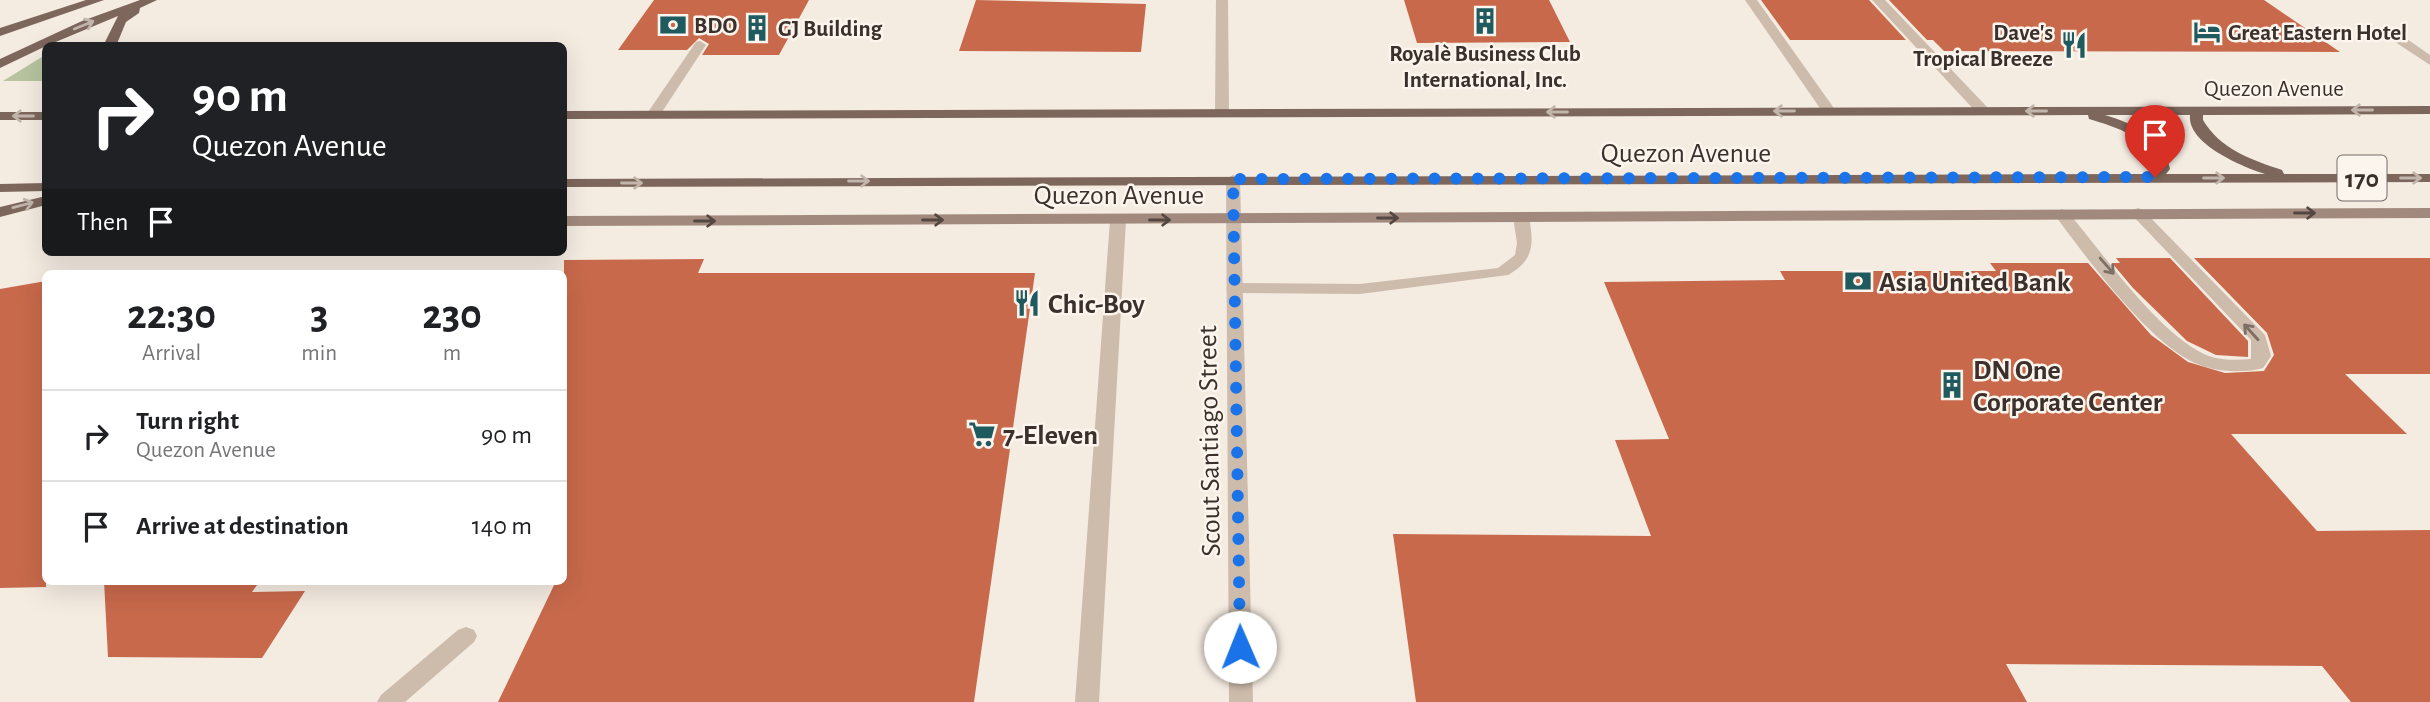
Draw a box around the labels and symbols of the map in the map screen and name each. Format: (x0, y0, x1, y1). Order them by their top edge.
building icon: Royalè Business Club International, Inc. (1470, 6, 1500, 36)
bank icon: BDO (658, 10, 688, 40)
building icon: GJ Building (742, 13, 772, 43)
place label: BDO (694, 15, 737, 38)
hotel icon: Great Eastern Hotel (2192, 17, 2222, 47)
one-way arrow (73, 18, 94, 31)
place label: GJ Building (778, 18, 883, 41)
place label: Dave's Tropical Breeze (1913, 22, 2053, 71)
place label: Great Eastern Hotel (2228, 22, 2407, 45)
restaurant icon: Dave's Tropical Breeze (2059, 30, 2089, 60)
place label: Royalè Business Club International, Inc. (1389, 43, 1581, 92)
street label: Quezon Avenue (2204, 78, 2344, 101)
one-way arrow (2351, 103, 2374, 117)
one-way arrow (1773, 104, 1796, 118)
one-way arrow (2025, 104, 2048, 118)
one-way arrow (1546, 105, 1569, 119)
pin (2125, 105, 2185, 177)
one-way arrow (12, 109, 35, 123)
street label: Quezon Avenue (1601, 140, 1771, 168)
road number: 170 (2338, 155, 2386, 200)
one-way arrow (2202, 171, 2225, 185)
one-way arrow (2399, 171, 2422, 185)
one-way arrow (847, 175, 870, 188)
one-way arrow (620, 176, 643, 190)
street label: Quezon Avenue (1034, 182, 1204, 210)
one-way arrow (11, 198, 34, 211)
one-way arrow (2293, 206, 2316, 220)
one-way arrow (1376, 211, 1399, 225)
one-way arrow (921, 213, 944, 227)
one-way arrow (1148, 213, 1171, 227)
one-way arrow (693, 214, 716, 228)
one-way arrow (2099, 257, 2115, 275)
bank icon: Asia United Bank (1843, 266, 1873, 296)
place label: Asia United Bank (1879, 269, 2071, 297)
restaurant icon: Chic-Boy (1012, 288, 1042, 318)
place label: Chic-Boy (1048, 291, 1145, 319)
one-way arrow (2243, 323, 2259, 341)
street label: Scout Santiago Street (1194, 325, 1226, 557)
place label: DN One Corporate Center (1973, 357, 2163, 417)
building icon: DN One Corporate Center (1937, 370, 1967, 400)
supermarket icon: 7-Eleven (967, 419, 997, 449)
place label: 7-Eleven (1003, 422, 1098, 450)
position arrow (1203, 610, 1277, 684)

